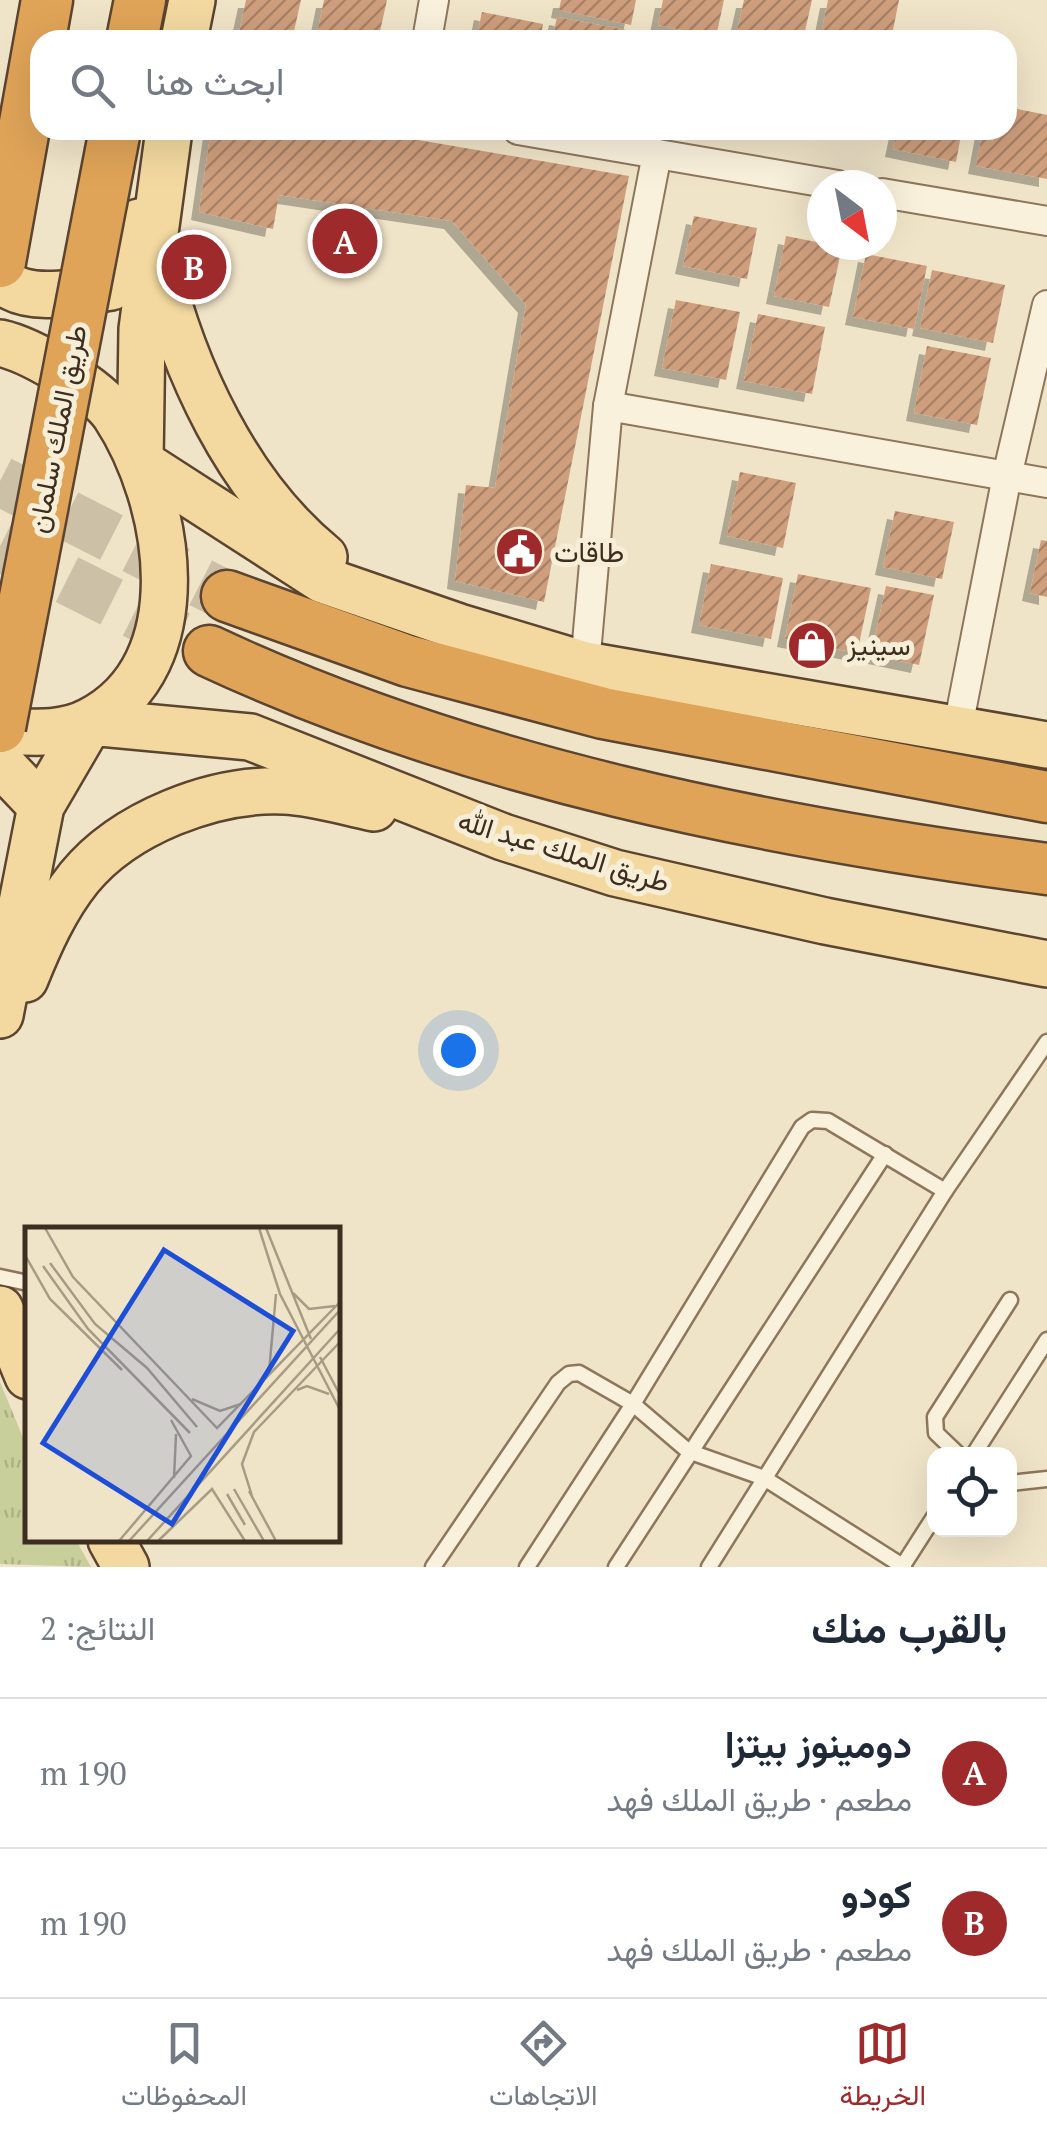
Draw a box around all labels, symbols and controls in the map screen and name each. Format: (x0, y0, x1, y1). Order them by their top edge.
search box (30, 30, 1017, 140)
text: ابحث هنا (145, 56, 285, 106)
icon: search (65, 58, 120, 113)
north arrow (807, 170, 897, 260)
pin: A (312, 204, 378, 278)
pin: B (162, 230, 226, 304)
street label: طريق الملك سلمان (18, 322, 95, 536)
public building icon: طاقات (493, 526, 545, 578)
place label: طاقات (554, 533, 624, 570)
shop icon: سينيز (786, 619, 838, 671)
place label: سينيز (846, 626, 911, 663)
street label: طريق الملك عبد الله (454, 801, 674, 900)
your location (433, 1025, 484, 1076)
inset map (25, 1227, 340, 1542)
map controls (927, 1447, 1017, 1537)
button: locate (927, 1447, 1017, 1537)
text: بالقرب منك (811, 1599, 1007, 1655)
text: النتائج: 2 (40, 1607, 155, 1649)
text: دومينوز بيتزا (725, 1719, 912, 1769)
text: 190 m (40, 1752, 127, 1794)
text: A (963, 1752, 986, 1794)
text: مطعم · طريق الملك فهد (606, 1778, 912, 1820)
text: كودو (841, 1869, 912, 1919)
text: 190 m (40, 1902, 127, 1944)
text: B (964, 1902, 985, 1944)
text: مطعم · طريق الملك فهد (606, 1928, 912, 1970)
tab: المحفوظات (121, 2016, 247, 2120)
tab: الاتجاهات (489, 2016, 598, 2120)
tab: الخريطة (839, 2016, 926, 2120)

